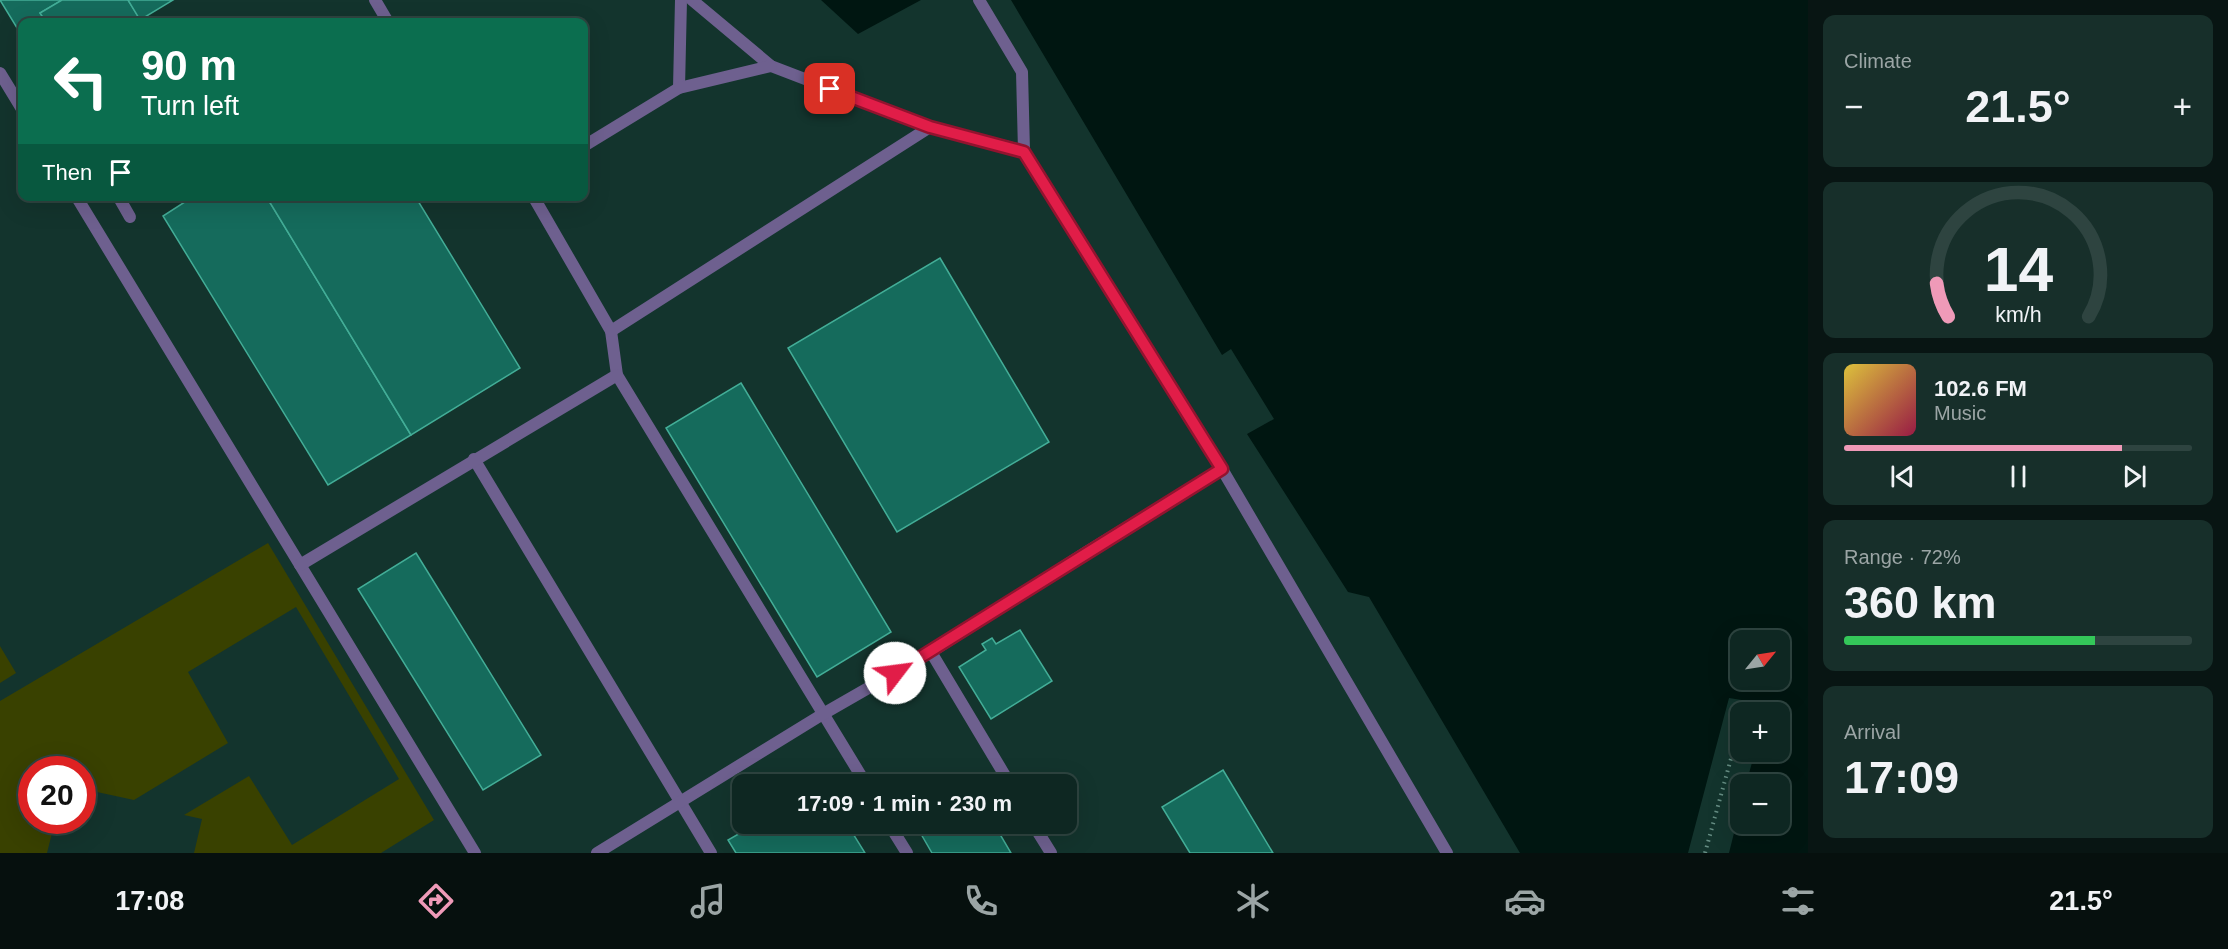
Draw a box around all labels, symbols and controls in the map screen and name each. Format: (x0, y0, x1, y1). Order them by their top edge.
icon: left (42, 42, 120, 120)
text: 90 m (141, 42, 237, 89)
text: Climate (1844, 50, 1912, 72)
pin (804, 63, 855, 114)
icon: arrive (813, 72, 846, 105)
text: 21.5° (1965, 81, 2071, 132)
text: − (1844, 88, 1863, 125)
text: + (2173, 88, 2192, 125)
text: Turn left (141, 91, 239, 121)
icon: arrive (104, 156, 137, 189)
text: Then (42, 160, 92, 185)
text: 14 (1983, 235, 2053, 304)
text: km/h (1995, 303, 2041, 327)
text: 102.6 FM (1934, 376, 2027, 401)
text: Music (1934, 402, 1986, 424)
icon: previous (1886, 460, 1919, 493)
icon: pause (2002, 460, 2035, 493)
icon: next (2118, 460, 2151, 493)
text: Range · 72% (1844, 546, 1961, 568)
text: 360 km (1844, 577, 1997, 628)
north arrow (1730, 630, 1790, 690)
map controls (1730, 630, 1790, 834)
position arrow (863, 641, 927, 705)
button: + (1730, 702, 1790, 762)
text: Arrival (1844, 721, 1901, 743)
text: 17:09 (1844, 752, 1959, 803)
speed limit sign: 20 (18, 756, 96, 834)
button: − (1730, 774, 1790, 834)
text: 17:09 · 1 min · 230 m (797, 791, 1012, 816)
icon: directions (415, 880, 457, 922)
icon: music (687, 880, 729, 922)
icon: phone (960, 880, 1002, 922)
icon: climate (1232, 880, 1274, 922)
icon: car (1504, 880, 1546, 922)
icon: filters (1777, 880, 1819, 922)
text: 17:08 (115, 886, 184, 916)
text: 21.5° (2049, 886, 2113, 916)

